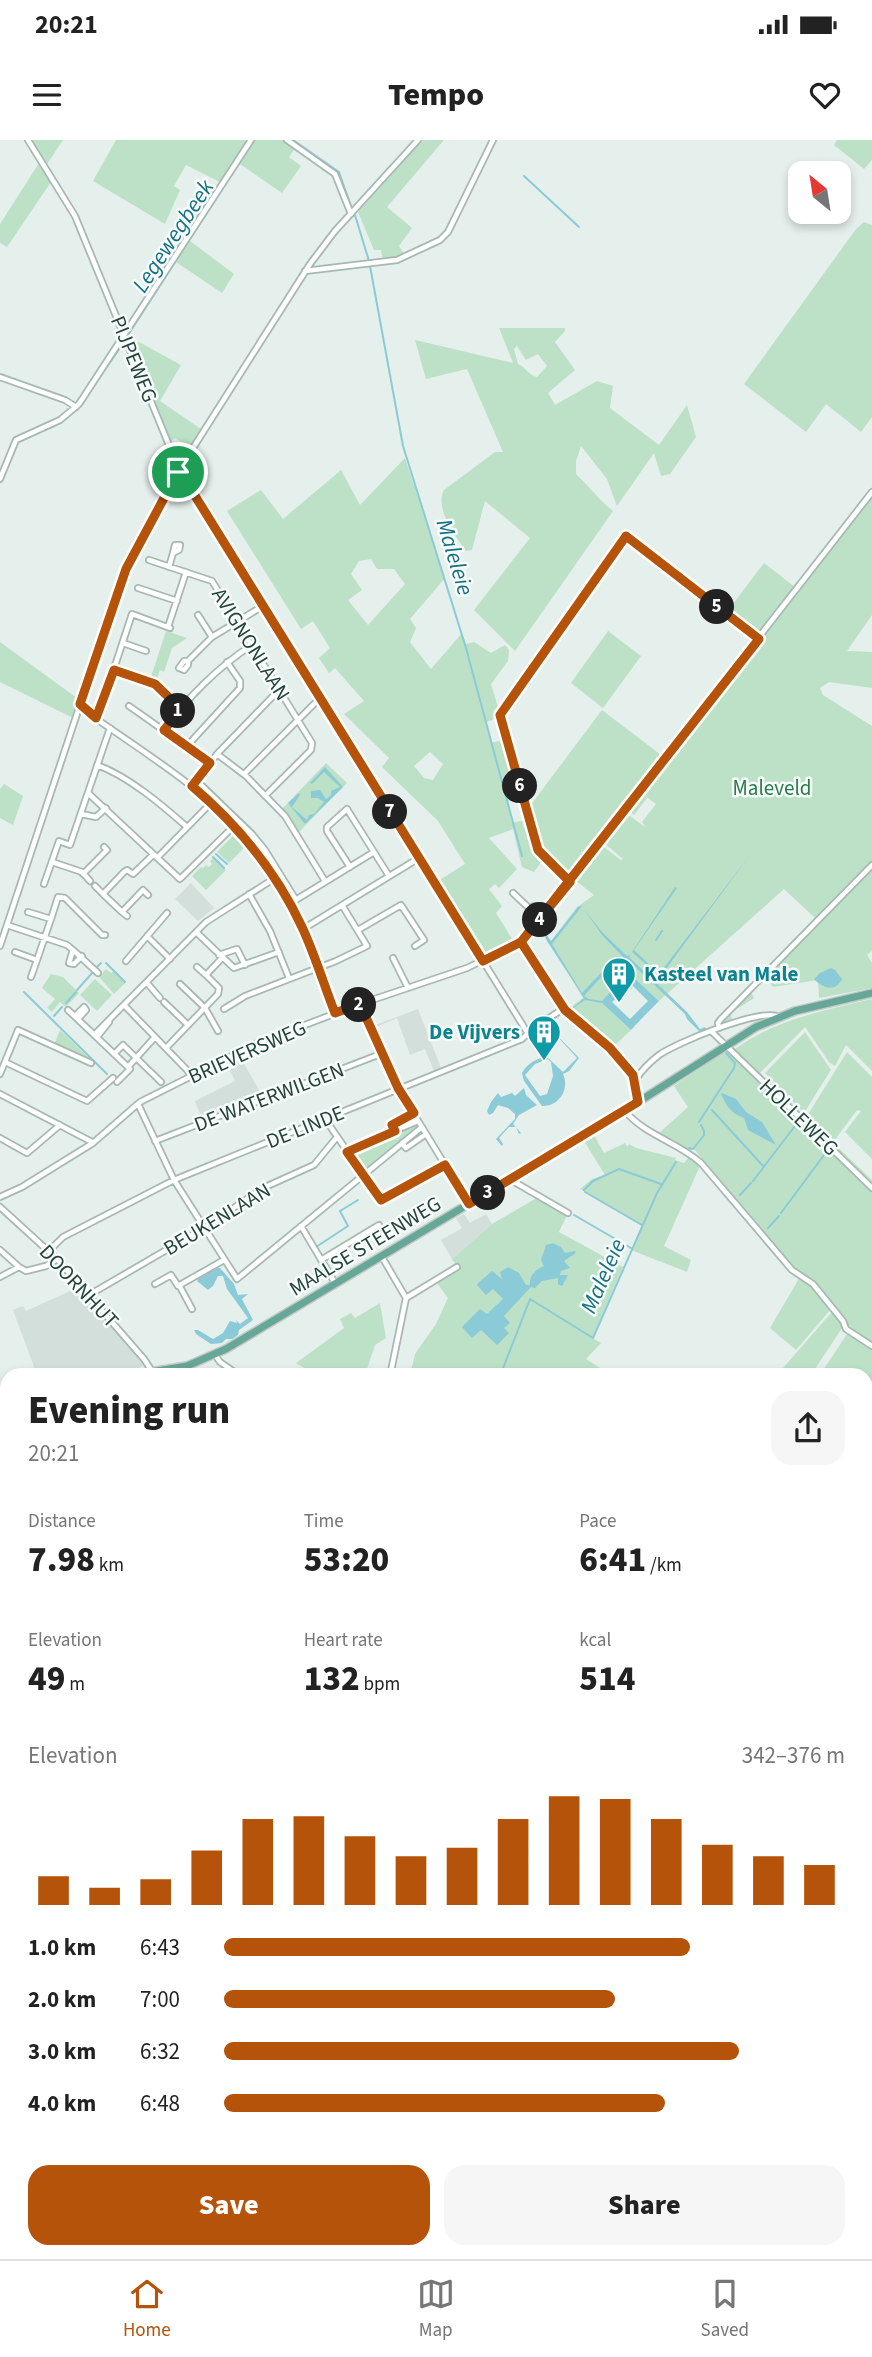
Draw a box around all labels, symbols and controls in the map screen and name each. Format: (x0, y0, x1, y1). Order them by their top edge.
text: 20:21 (35, 6, 98, 43)
text: Tempo (388, 72, 484, 118)
icon: menu (28, 76, 66, 114)
icon: heart (806, 76, 844, 114)
north arrow (788, 161, 850, 224)
map controls (788, 161, 851, 224)
water label: Legewegbeek (124, 172, 223, 299)
street label: PIJPEWEG (103, 311, 165, 407)
pin (148, 442, 208, 502)
icon: arrive (159, 453, 197, 491)
water label: Maleleie (428, 515, 482, 599)
street label: AVIGNONLAAN (204, 582, 298, 706)
pin: 5 (700, 589, 734, 624)
text: 5 (711, 593, 722, 620)
pin: 1 (160, 694, 196, 728)
text: 1 (172, 697, 183, 724)
pin: 6 (503, 768, 538, 804)
text: 6 (514, 772, 525, 799)
park label: Maleveld (733, 773, 811, 803)
pin: 7 (372, 794, 408, 830)
text: 7 (384, 798, 395, 825)
pin: 4 (522, 902, 558, 938)
text: 4 (534, 906, 545, 933)
building icon: Kasteel van Male (600, 955, 638, 1004)
place label: Kasteel van Male (644, 959, 798, 989)
pin: 2 (342, 988, 376, 1022)
text: 2 (353, 991, 364, 1018)
street label: BRIEVERSWEG (183, 1013, 311, 1091)
building icon: De Vijvers (525, 1013, 563, 1062)
place label: De Vijvers (429, 1017, 520, 1047)
street label: DE WATERWILGEN (190, 1055, 348, 1139)
street label: HOLLEWEG (753, 1072, 845, 1162)
street label: DE LINDE (262, 1098, 348, 1156)
street label: BEUKENLAAN (158, 1175, 276, 1263)
pin: 3 (470, 1176, 505, 1210)
text: 3 (482, 1179, 493, 1206)
street label: MAALSE STEENWEG (283, 1189, 447, 1303)
water label: Maleleie (572, 1233, 634, 1319)
street label: DOORNHUT (32, 1237, 126, 1335)
text: Evening run (28, 1384, 230, 1438)
button: share (771, 1391, 845, 1465)
text: 20:21 (28, 1437, 79, 1470)
text: Distance (28, 1508, 96, 1535)
text: Time (304, 1508, 344, 1535)
text: Pace (579, 1508, 617, 1535)
text: 7.98 (28, 1535, 95, 1585)
text: 53:20 (304, 1535, 389, 1585)
text: 6:41 (579, 1535, 646, 1585)
text: km (95, 1552, 124, 1579)
text: /km (646, 1552, 682, 1579)
text: Elevation (28, 1627, 102, 1654)
text: Heart rate (304, 1627, 383, 1654)
text: kcal (579, 1627, 611, 1654)
text: 49 (28, 1654, 65, 1704)
text: 132 (304, 1654, 360, 1704)
text: 514 (579, 1654, 635, 1704)
text: m (65, 1671, 85, 1698)
text: bpm (360, 1671, 400, 1698)
text: Elevation (28, 1739, 118, 1772)
text: 342–376 m (742, 1739, 845, 1772)
text: 1.0 km (28, 1931, 96, 1964)
text: 6:43 (140, 1931, 180, 1964)
text: 2.0 km (28, 1983, 96, 2016)
text: 7:00 (140, 1983, 180, 2016)
text: 3.0 km (28, 2035, 96, 2068)
text: 6:32 (140, 2035, 180, 2068)
text: 4.0 km (28, 2087, 96, 2120)
text: 6:48 (140, 2087, 180, 2120)
button: Save (28, 2165, 430, 2245)
button: Share (444, 2165, 845, 2245)
tab: Home (123, 2275, 171, 2344)
tab: Map (417, 2275, 455, 2344)
tab: Saved (701, 2275, 749, 2344)

